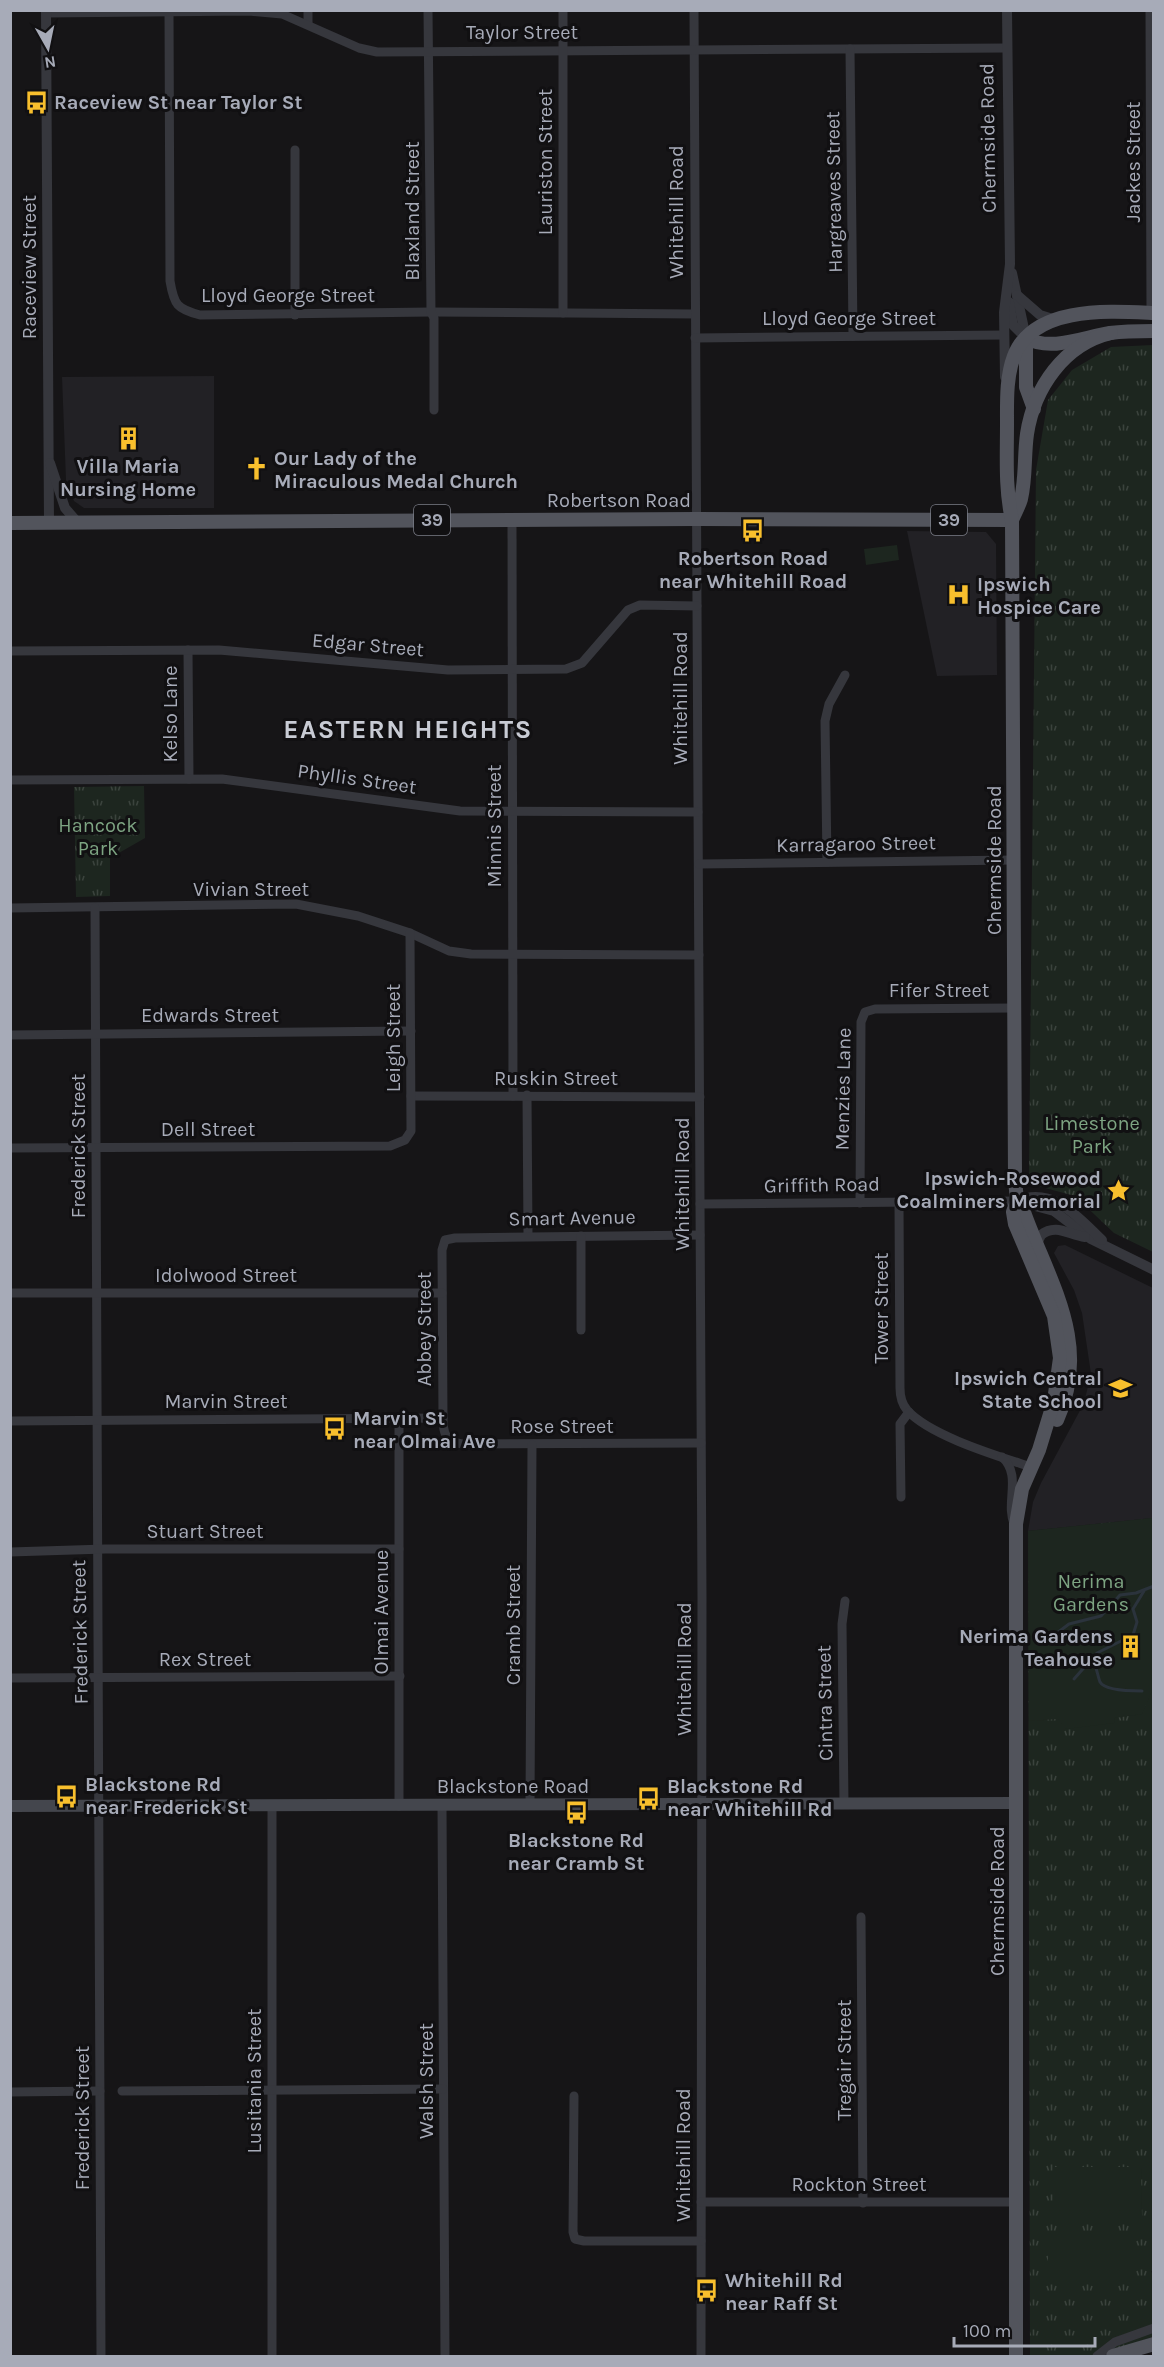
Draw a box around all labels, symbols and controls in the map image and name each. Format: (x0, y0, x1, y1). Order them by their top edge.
north arrow (18, 18, 78, 78)
street label: Taylor Street (466, 21, 578, 44)
text: N (43, 52, 57, 73)
street label: Chermside Road (975, 63, 1001, 213)
street label: Lauriston Street (534, 88, 557, 235)
bus stop icon: Raceview St near Taylor St (23, 89, 49, 115)
place label: Raceview St near Taylor St (54, 91, 302, 114)
street label: Jackes Street (1122, 101, 1145, 223)
street label: Hargreaves Street (821, 111, 847, 273)
street label: Blaxland Street (401, 141, 424, 281)
street label: Whitehill Road (665, 145, 688, 279)
street label: Raceview Street (18, 194, 41, 339)
street label: Lloyd George Street (201, 284, 375, 307)
street label: Lloyd George Street (762, 307, 936, 330)
building icon: Villa Maria Nursing Home (115, 425, 141, 451)
place label: Our Lady of the Miraculous Medal Church (274, 447, 518, 493)
place label: Villa Maria Nursing Home (60, 455, 196, 501)
church icon: Our Lady of the Miraculous Medal Church (243, 456, 269, 482)
street label: Robertson Road (547, 489, 691, 512)
road number: 39 (414, 505, 450, 535)
road number: 39 (931, 505, 967, 535)
bus stop icon: Robertson Road near Whitehill Road (740, 517, 766, 543)
place label: Robertson Road near Whitehill Road (659, 547, 847, 593)
place label: Ipswich Hospice Care (977, 573, 1101, 619)
hospital icon: Ipswich Hospice Care (946, 582, 972, 608)
street label: Edgar Street (311, 629, 425, 661)
street label: Whitehill Road (669, 631, 692, 765)
street label: Kelso Lane (159, 666, 182, 762)
district label: EASTERN HEIGHTS (283, 714, 533, 745)
street label: Phyllis Street (296, 759, 418, 799)
street label: Minnis Street (483, 764, 506, 888)
street label: Chermside Road (983, 785, 1006, 935)
park label: Hancock Park (58, 814, 138, 860)
street label: Karragaroo Street (776, 831, 937, 857)
street label: Vivian Street (193, 878, 309, 901)
street label: Fifer Street (889, 979, 990, 1002)
street label: Leigh Street (382, 983, 405, 1092)
street label: Edwards Street (141, 1004, 279, 1027)
street label: Menzies Lane (830, 1027, 856, 1151)
street label: Ruskin Street (494, 1067, 618, 1090)
street label: Frederick Street (67, 1073, 90, 1218)
park label: Limestone Park (1044, 1112, 1140, 1158)
street label: Whitehill Road (671, 1117, 694, 1251)
street label: Dell Street (161, 1118, 256, 1141)
place label: Ipswich-Rosewood Coalminers Memorial (897, 1167, 1101, 1213)
street label: Griffith Road (764, 1172, 880, 1198)
place icon: Ipswich-Rosewood Coalminers Memorial (1106, 1177, 1132, 1203)
street label: Smart Avenue (508, 1205, 636, 1231)
street label: Tower Street (870, 1252, 893, 1364)
street label: Idolwood Street (155, 1264, 297, 1287)
street label: Abbey Street (413, 1271, 436, 1386)
place label: Ipswich Central State School (954, 1367, 1102, 1413)
school or university icon: Ipswich Central State School (1107, 1376, 1133, 1402)
street label: Marvin Street (165, 1390, 288, 1413)
place label: Marvin St near Olmai Ave (353, 1407, 496, 1453)
street label: Rose Street (510, 1415, 614, 1438)
bus stop icon: Marvin St near Olmai Ave (322, 1416, 348, 1442)
street label: Stuart Street (146, 1520, 264, 1543)
street label: Olmai Avenue (370, 1550, 393, 1674)
street label: Frederick Street (67, 1559, 93, 1704)
street label: Cramb Street (502, 1564, 525, 1685)
park label: Nerima Gardens (1053, 1570, 1129, 1616)
street label: Whitehill Road (673, 1602, 696, 1736)
place label: Nerima Gardens Teahouse (959, 1625, 1113, 1671)
building icon: Nerima Gardens Teahouse (1118, 1634, 1144, 1660)
street label: Cintra Street (812, 1644, 838, 1761)
street label: Rex Street (159, 1648, 252, 1671)
place label: Blackstone Rd near Frederick St (85, 1773, 248, 1819)
street label: Blackstone Road (437, 1775, 589, 1798)
place label: Blackstone Rd near Whitehill Rd (667, 1775, 833, 1821)
bus stop icon: Blackstone Rd near Frederick St (54, 1783, 80, 1809)
bus stop icon: Blackstone Rd near Whitehill Rd (636, 1785, 662, 1811)
bus stop icon: Blackstone Rd near Cramb St (563, 1799, 589, 1825)
street label: Chermside Road (986, 1826, 1009, 1976)
place label: Blackstone Rd near Cramb St (508, 1829, 645, 1875)
street label: Tregair Street (833, 1999, 856, 2121)
street label: Lusitania Street (243, 2008, 266, 2154)
street label: Walsh Street (415, 2022, 438, 2139)
street label: Frederick Street (71, 2045, 94, 2190)
street label: Whitehill Road (672, 2088, 695, 2222)
street label: Rockton Street (792, 2173, 927, 2196)
place label: Whitehill Rd near Raff St (725, 2269, 843, 2315)
bus stop icon: Whitehill Rd near Raff St (694, 2278, 720, 2304)
scale bar (954, 2310, 1095, 2348)
text: 100 m (963, 2320, 1011, 2342)

